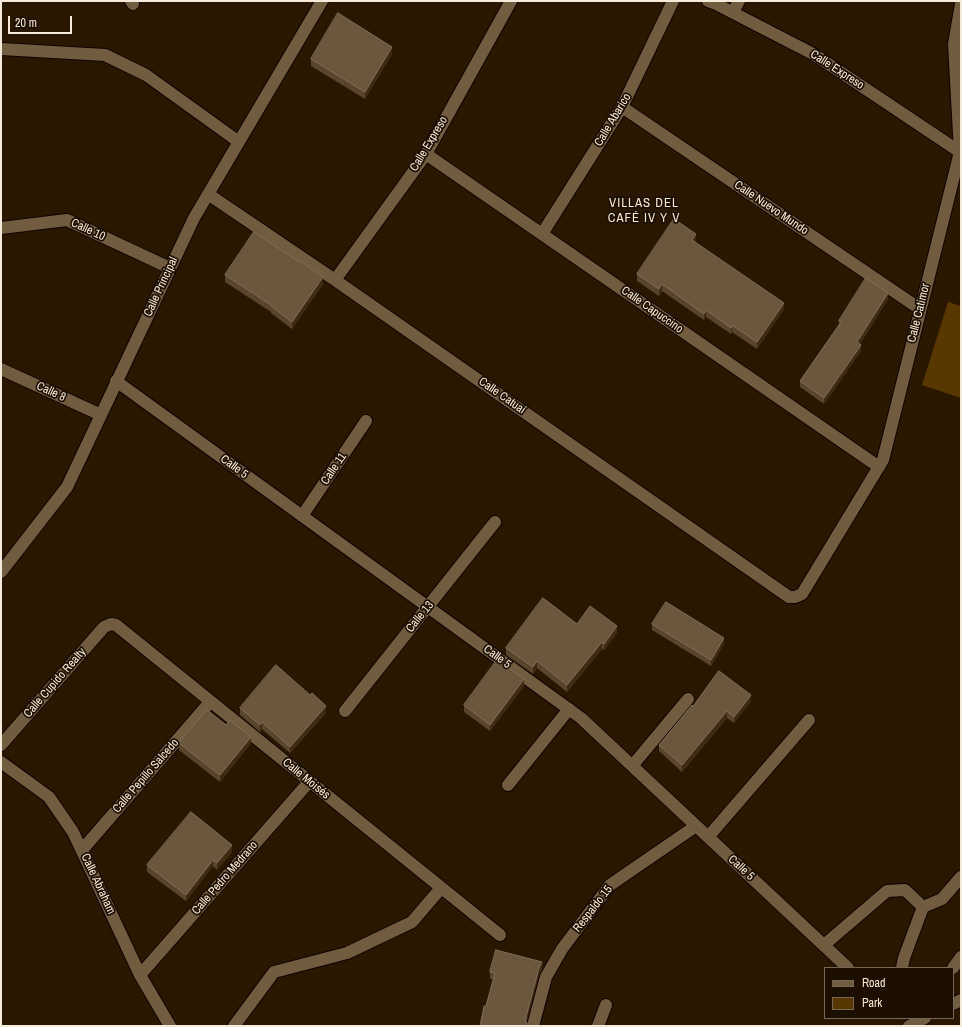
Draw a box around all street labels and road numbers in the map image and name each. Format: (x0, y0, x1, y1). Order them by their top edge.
street label: Calle Expreso (807, 47, 867, 93)
street label: Calle Abarico (592, 91, 634, 149)
street label: Calle Expreso (407, 114, 451, 174)
street label: Calle Nuevo Mundo (731, 178, 811, 238)
street label: Calle 10 (69, 216, 107, 244)
street label: Calle Principal (141, 255, 181, 319)
street label: Calle Catimor (905, 282, 933, 344)
street label: Calle Capuccino (618, 283, 686, 337)
street label: Calle Catuaí (476, 375, 528, 417)
street label: Calle 8 (34, 379, 68, 405)
street label: Calle 11 (318, 450, 350, 488)
street label: Calle 5 (217, 452, 251, 482)
street label: Calle 13 (403, 598, 437, 636)
street label: Calle 5 (480, 642, 514, 672)
street label: Calle Cupido Realty (21, 645, 89, 721)
street label: Calle Pepillo Salcedo (110, 736, 182, 816)
street label: Calle Moisés (279, 756, 333, 802)
street label: Calle Pedro Medrano (189, 838, 261, 918)
street label: Calle Abraham (78, 851, 118, 917)
street label: Calle 5 (725, 852, 757, 884)
street label: Respaldo 15 (570, 883, 616, 935)

